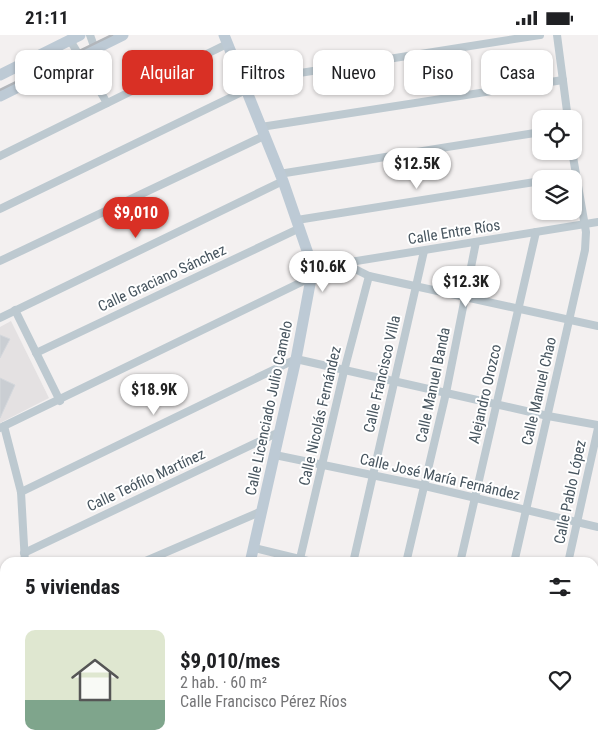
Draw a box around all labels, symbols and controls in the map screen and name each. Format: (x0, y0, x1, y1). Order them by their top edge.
text: 21:11 (25, 6, 69, 29)
chip: Comprar (15, 50, 112, 95)
chip: Alquilar (122, 50, 213, 95)
chip: Filtros (223, 50, 303, 95)
chip: Nuevo (313, 50, 394, 95)
chip: Piso (404, 50, 471, 95)
chip: Casa (481, 50, 553, 95)
map controls (532, 110, 582, 220)
button: locate (532, 110, 582, 160)
pin: $12.5K (376, 147, 458, 190)
text: $12.5K (394, 154, 440, 173)
button: layers (532, 170, 582, 220)
pin: $9,010 (95, 197, 177, 239)
text: $9,010 (114, 203, 158, 222)
street label: Calle Entre Ríos (407, 216, 501, 248)
street label: Calle Graciano Sánchez (95, 240, 229, 316)
pin: $10.6K (282, 251, 364, 293)
text: $10.6K (300, 257, 346, 276)
pin: $12.3K (425, 265, 507, 308)
text: $12.3K (443, 272, 489, 291)
street label: Calle Francisco Villa (360, 314, 404, 434)
street label: Calle Licenciado Julio Camelo (242, 319, 296, 497)
street label: Calle Manuel Banda (412, 326, 454, 444)
street label: Calle Manuel Chao (518, 335, 560, 447)
street label: Alejandro Orozco (465, 342, 505, 446)
street label: Calle Nicolás Fernández (295, 345, 345, 487)
pin: $18.9K (113, 373, 195, 416)
text: $18.9K (131, 380, 177, 399)
street label: Calle Pablo López (550, 438, 590, 546)
street label: Calle Teófilo Martínez (84, 445, 208, 515)
street label: Calle José María Fernández (358, 450, 522, 504)
icon: filters (546, 573, 574, 601)
text: 5 viviendas (25, 575, 120, 599)
text: $9,010/mes (180, 649, 280, 673)
icon: home (65, 650, 125, 710)
icon: heart (546, 666, 574, 694)
text: 2 hab. · 60 m² (180, 673, 267, 692)
text: Calle Francisco Pérez Ríos (180, 692, 347, 711)

